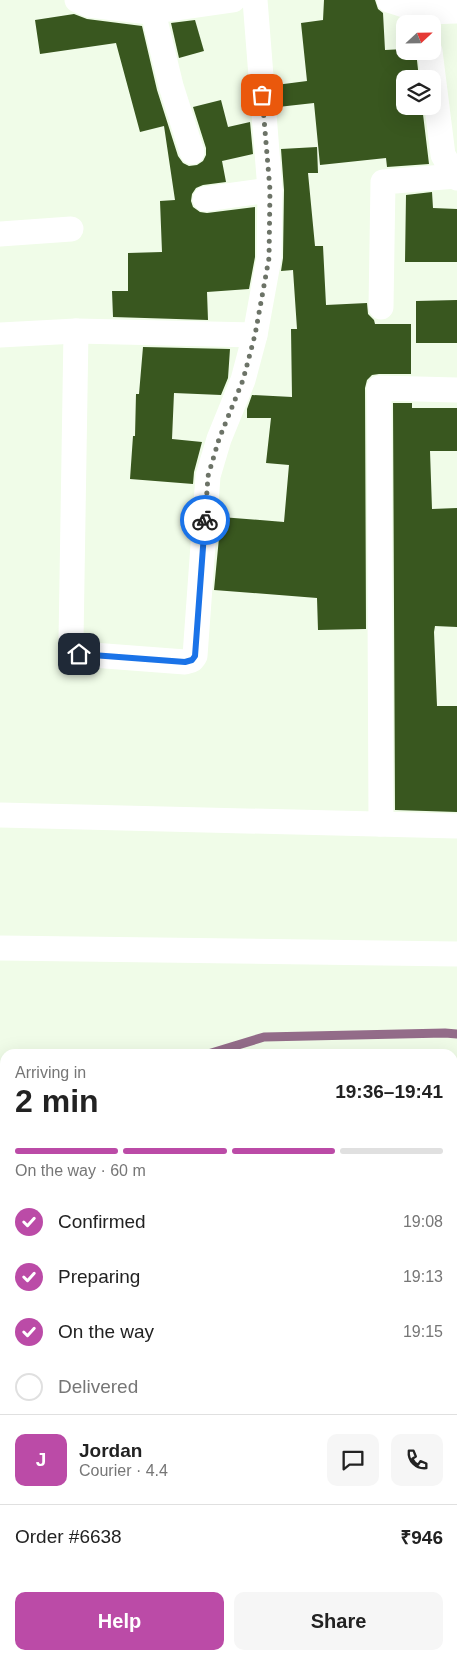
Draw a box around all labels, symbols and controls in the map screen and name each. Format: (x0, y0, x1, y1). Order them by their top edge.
north arrow (396, 15, 441, 60)
map controls (396, 15, 441, 115)
button: layers (396, 70, 441, 115)
pin (241, 74, 283, 116)
icon: bag (248, 81, 276, 109)
courier (180, 495, 230, 545)
icon: bike (191, 506, 219, 534)
pin (58, 633, 100, 675)
icon: home (65, 640, 93, 668)
text: Arriving in (15, 1064, 86, 1081)
text: 19:36–19:41 (335, 1081, 443, 1102)
text: 2 min (15, 1083, 99, 1119)
text: On the way · 60 m (15, 1162, 146, 1179)
icon: check (15, 1208, 43, 1236)
text: Confirmed (58, 1211, 146, 1232)
text: 19:08 (403, 1213, 443, 1230)
icon: check (15, 1263, 43, 1291)
text: Preparing (58, 1266, 140, 1287)
text: 19:13 (403, 1268, 443, 1285)
icon: check (15, 1318, 43, 1346)
text: On the way (58, 1321, 154, 1342)
text: 19:15 (403, 1323, 443, 1340)
text: Delivered (58, 1376, 138, 1397)
button: chat (327, 1434, 379, 1486)
button: phone (391, 1434, 443, 1486)
text: Jordan (79, 1440, 142, 1461)
text: J (36, 1449, 46, 1470)
text: Courier · 4.4 (79, 1462, 168, 1479)
text: Order #6638 (15, 1526, 122, 1547)
text: ₹946 (400, 1527, 443, 1548)
button: Help (15, 1592, 224, 1650)
button: Share (234, 1592, 443, 1650)

